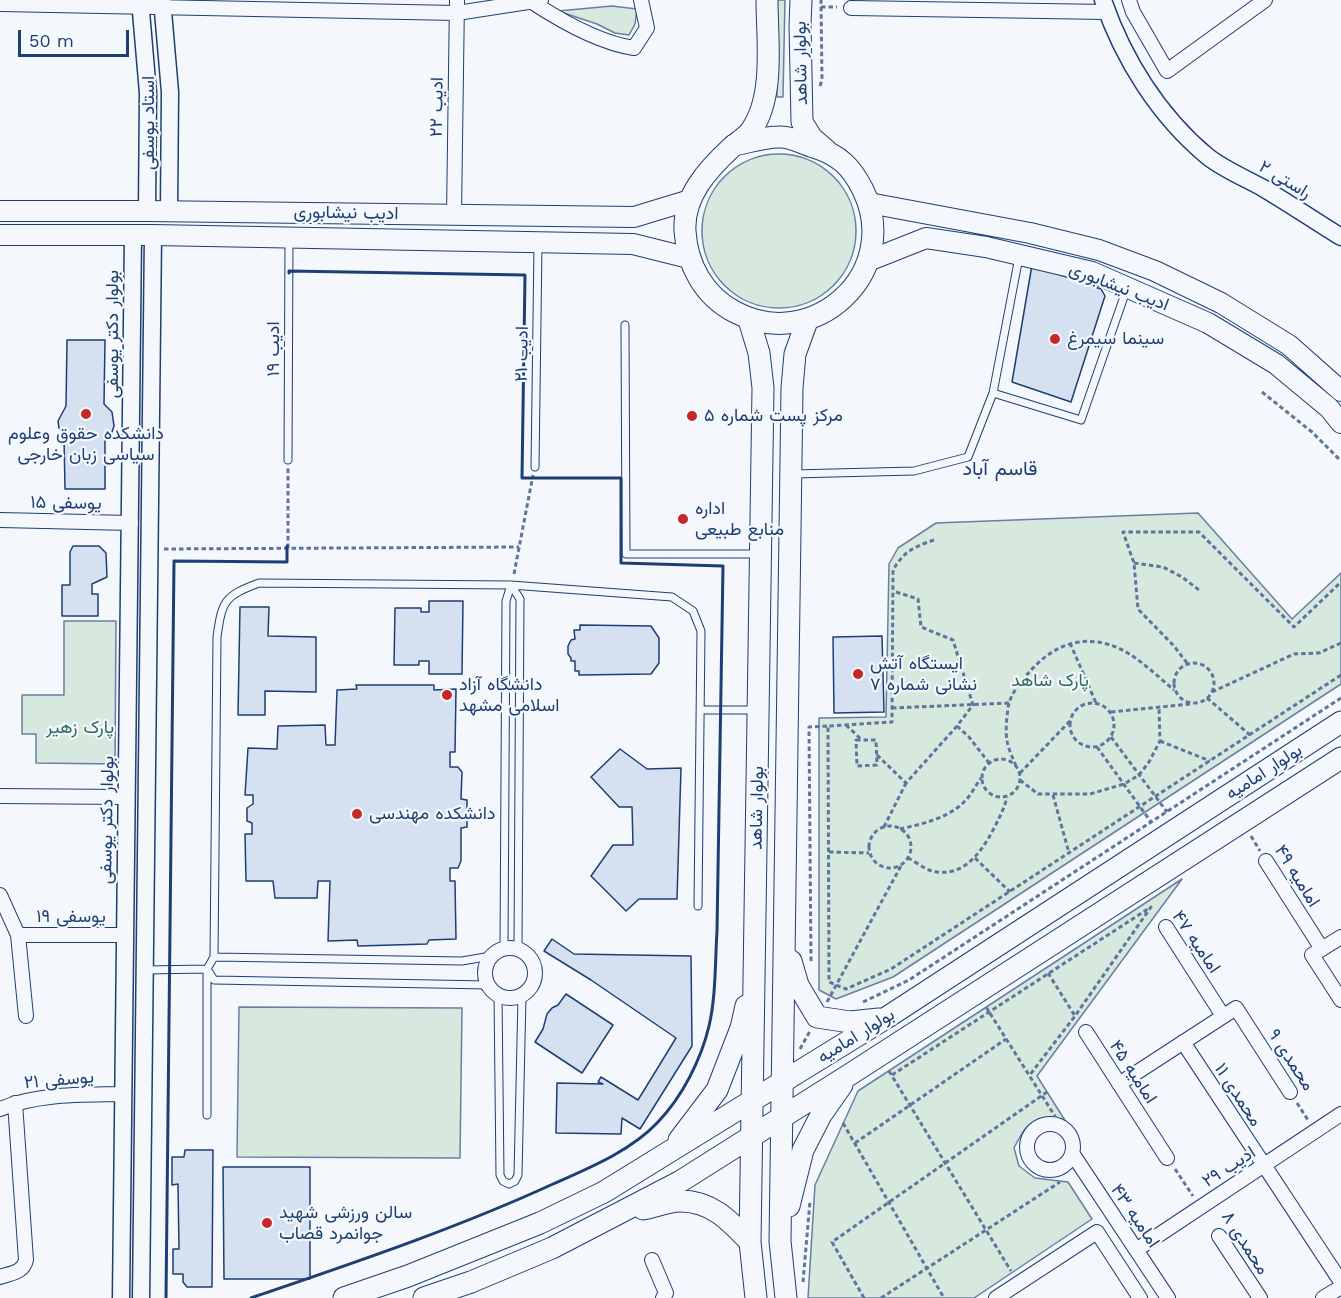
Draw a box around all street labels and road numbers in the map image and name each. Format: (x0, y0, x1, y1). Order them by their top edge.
street label: بولوار شاهد (789, 21, 813, 105)
street label: استاد یوسفی (138, 76, 160, 170)
street label: ادیب ۲۲ (426, 77, 448, 137)
street label: راستی ۲ (1255, 156, 1315, 204)
street label: ادیب نیشابوری (293, 201, 399, 225)
street label: ادیب نیشابوری (1066, 258, 1172, 316)
street label: بولوار دکتر یوسفی (102, 270, 124, 398)
street label: ادیب ۱۹ (263, 321, 285, 377)
street label: ادیب ۲۱ (511, 326, 533, 382)
street label: یوسفی ۱۵ (30, 492, 102, 514)
street label: بولوار امامیه (1222, 739, 1306, 805)
street label: بولوار دکتر یوسفی (95, 756, 119, 884)
street label: بولوار شاهد (745, 766, 769, 850)
street label: امامیه ۴۹ (1270, 841, 1324, 911)
street label: یوسفی ۱۹ (36, 906, 106, 928)
street label: امامیه ۴۷ (1167, 907, 1225, 977)
street label: بولوار امامیه (813, 1004, 899, 1068)
street label: محمدی ۹ (1263, 1025, 1319, 1095)
street label: امامیه ۴۵ (1105, 1036, 1161, 1108)
street label: محمدی ۱۱ (1210, 1059, 1266, 1131)
street label: یوسفی ۲۱ (23, 1066, 95, 1094)
street label: ادیب ۲۹ (1198, 1142, 1260, 1192)
street label: امامیه ۴۳ (1106, 1180, 1164, 1252)
street label: محمدی ۸ (1217, 1207, 1273, 1279)

